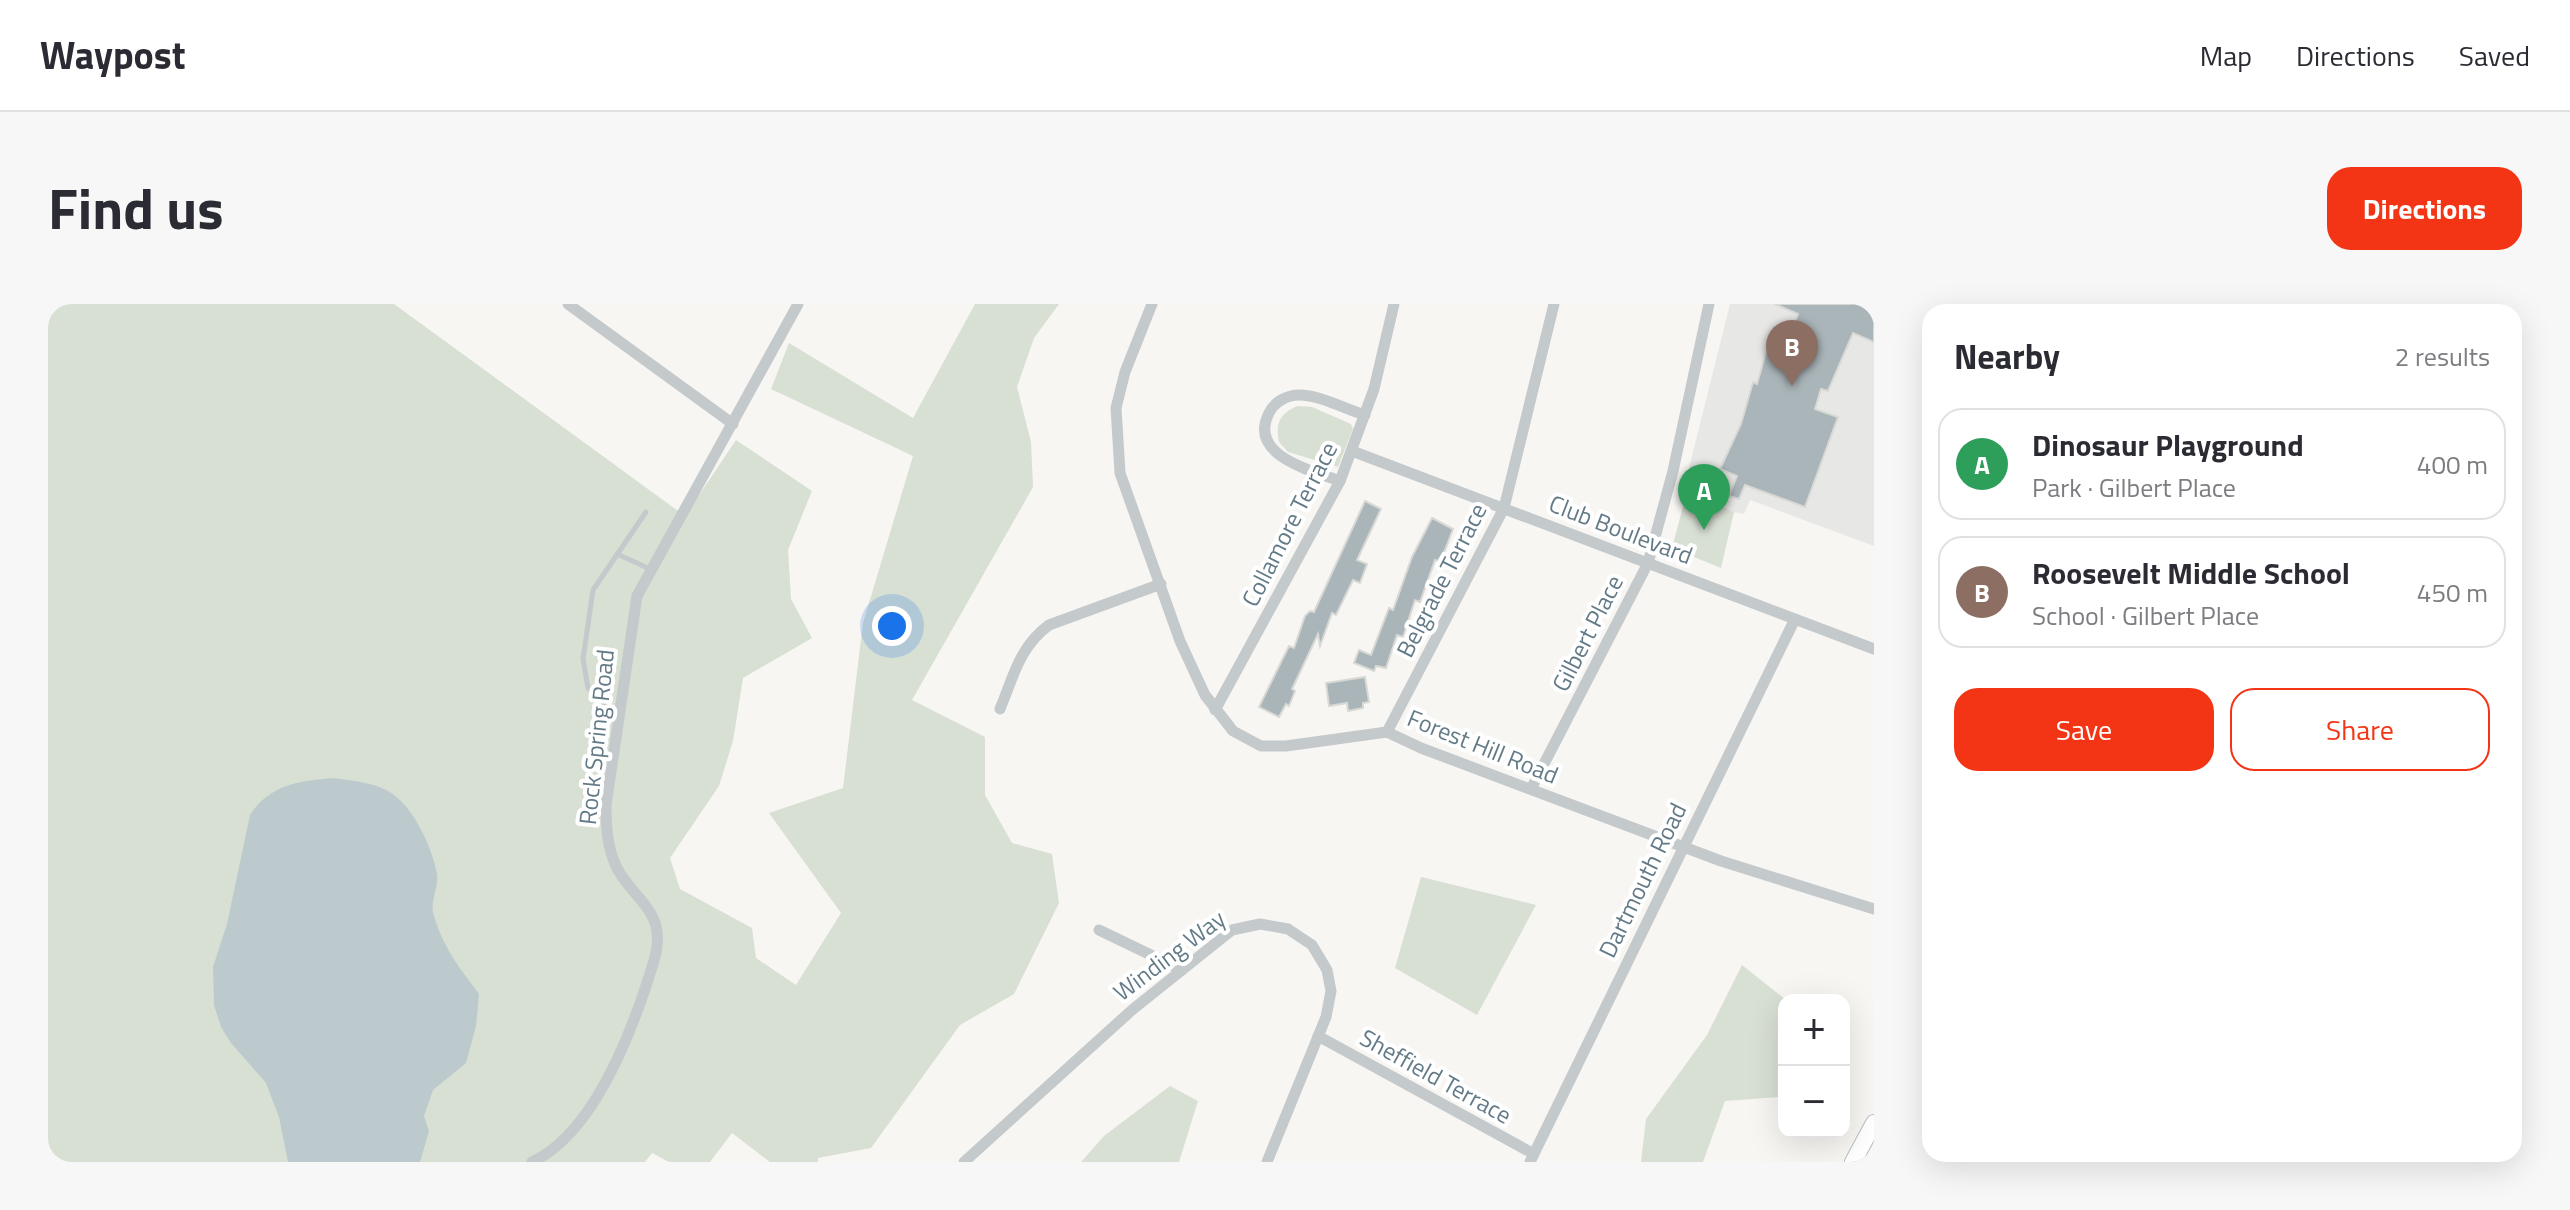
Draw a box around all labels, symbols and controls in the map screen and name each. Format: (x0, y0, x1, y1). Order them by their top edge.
text: Waypost (40, 26, 186, 84)
text: Map (2200, 34, 2252, 77)
text: Directions (2296, 34, 2415, 77)
text: Saved (2459, 34, 2530, 77)
text: Find us (48, 166, 224, 251)
button: Directions (2327, 167, 2522, 250)
pin: B (1766, 320, 1818, 386)
text: Nearby (1954, 330, 2060, 382)
text: 2 results (2395, 337, 2490, 376)
text: Dinosaur Playground (2032, 422, 2304, 468)
street label: Collamore Terrace (1232, 435, 1346, 613)
text: A (1974, 445, 1990, 484)
text: 400 m (2417, 445, 2488, 484)
pin: A (1678, 464, 1730, 530)
text: Park · Gilbert Place (2032, 468, 2236, 507)
street label: Club Boulevard (1544, 485, 1698, 573)
street label: Belgrade Terrace (1387, 497, 1495, 663)
text: Roosevelt Middle School (2032, 550, 2350, 596)
street label: Gilbert Place (1542, 568, 1632, 698)
text: B (1974, 573, 1990, 612)
text: 450 m (2417, 573, 2488, 612)
text: School · Gilbert Place (2032, 596, 2259, 635)
your location (872, 606, 912, 646)
street label: Rock Spring Road (569, 648, 623, 826)
button: Save (1954, 688, 2214, 771)
button: Share (2230, 688, 2490, 771)
street label: Forest Hill Road (1402, 699, 1564, 793)
street label: Dartmouth Road (1589, 796, 1695, 964)
street label: Winding Way (1105, 901, 1233, 1009)
map controls (1778, 994, 1850, 1138)
button: + (1778, 994, 1850, 1066)
street label: Sheffield Terrace (1354, 1019, 1518, 1133)
button: − (1778, 1066, 1850, 1138)

